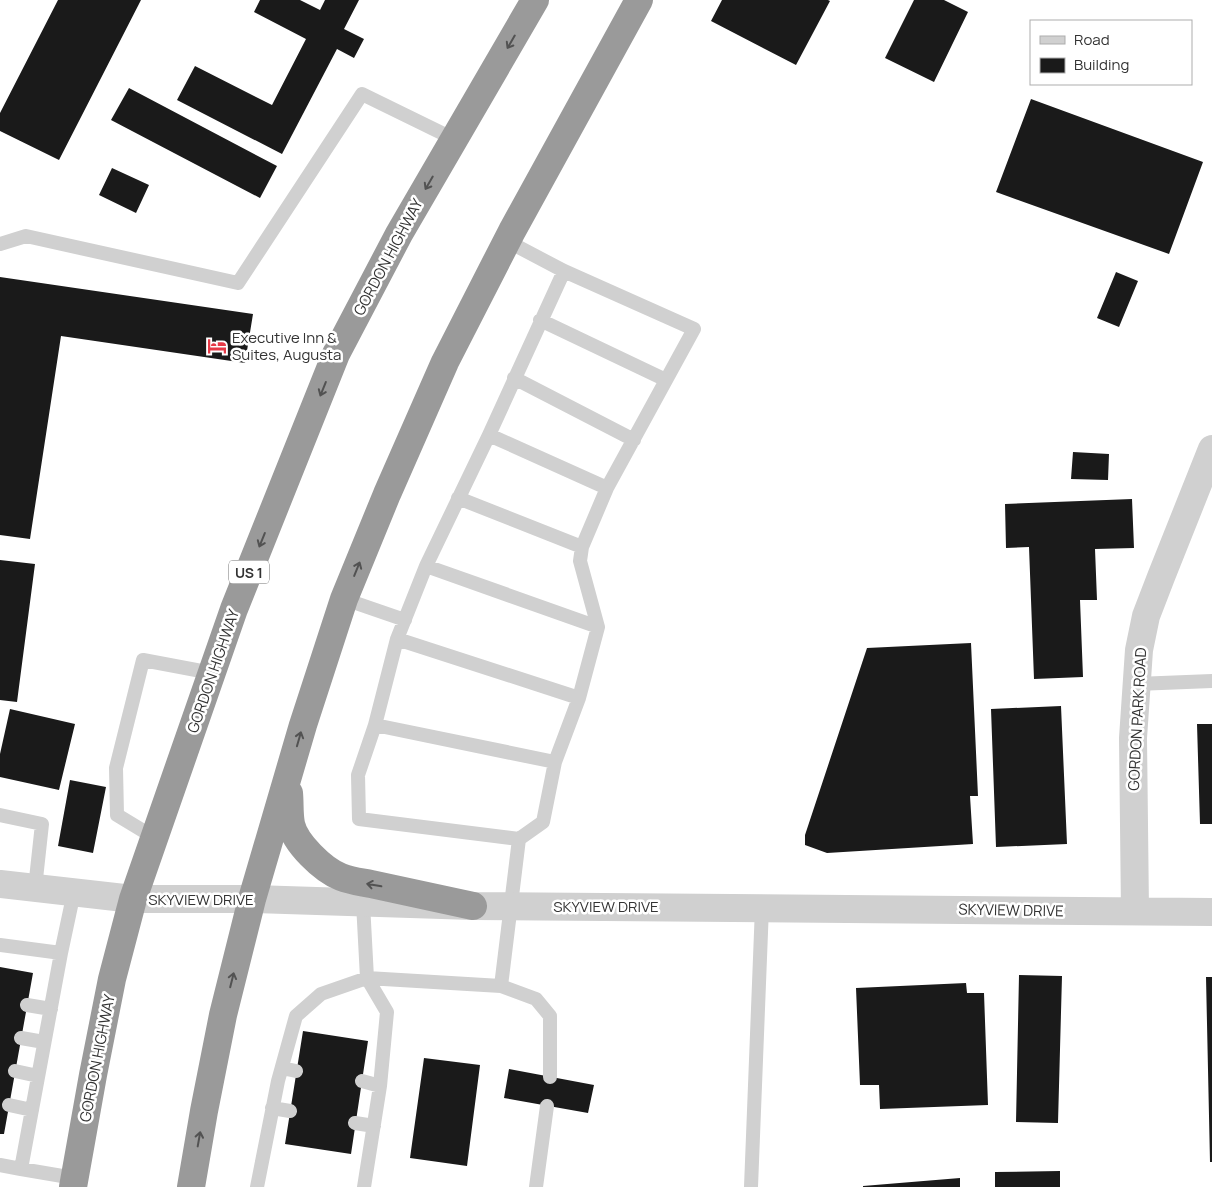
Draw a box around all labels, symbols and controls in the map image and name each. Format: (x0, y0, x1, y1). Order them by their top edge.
legend (1030, 20, 1192, 85)
text: Road (1074, 29, 1110, 50)
one-way arrow (505, 35, 515, 49)
text: Building (1074, 54, 1129, 75)
one-way arrow (424, 175, 434, 190)
street label: GORDON HIGHWAY (348, 194, 428, 319)
place label: Executive Inn & Suites, Augusta (232, 327, 341, 365)
hotel icon: Executive Inn & Suites, Augusta (206, 335, 228, 357)
one-way arrow (317, 381, 327, 396)
one-way arrow (257, 532, 266, 547)
road number: US 1 (229, 560, 269, 584)
one-way arrow (353, 561, 362, 576)
street label: GORDON HIGHWAY (182, 606, 244, 736)
street label: GORDON PARK ROAD (1123, 647, 1151, 791)
one-way arrow (294, 731, 304, 747)
one-way arrow (366, 879, 382, 889)
street label: SKYVIEW DRIVE (148, 889, 254, 910)
street label: SKYVIEW DRIVE (553, 896, 659, 917)
street label: SKYVIEW DRIVE (958, 899, 1064, 921)
one-way arrow (228, 972, 237, 988)
street label: GORDON HIGHWAY (74, 992, 120, 1124)
one-way arrow (195, 1131, 205, 1147)

